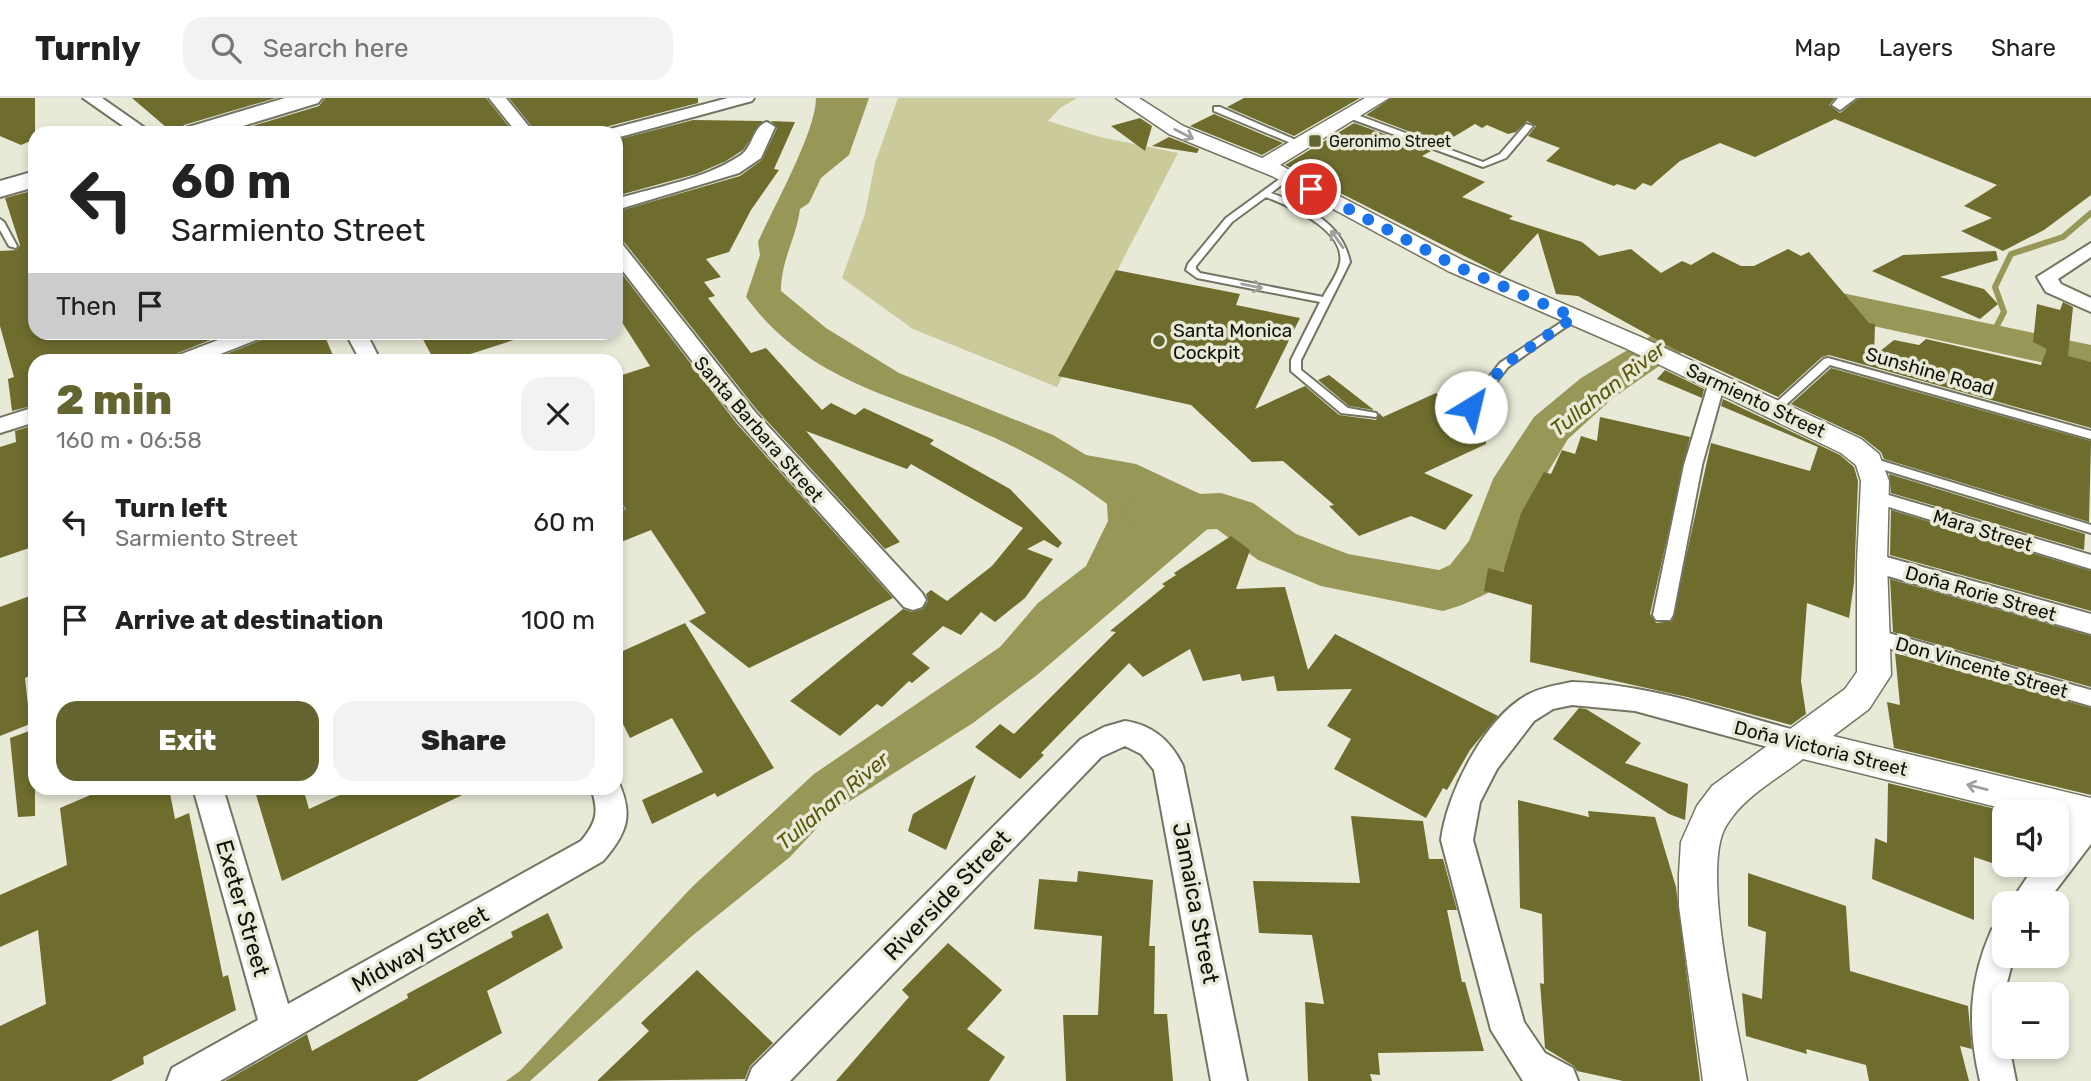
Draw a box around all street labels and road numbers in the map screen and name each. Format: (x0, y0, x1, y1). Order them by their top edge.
street label: Sunshine Road (1863, 342, 1997, 401)
street label: Santa Barbara Street (689, 352, 829, 507)
street label: Sarmiento Street (1683, 358, 1830, 443)
street label: Mara Street (1930, 504, 2036, 557)
street label: Doña Rorie Street (1903, 561, 2060, 626)
street label: Don Vincente Street (1893, 632, 2071, 703)
street label: Doña Victoria Street (1732, 716, 1910, 781)
street label: Jamaica Street (1167, 820, 1225, 986)
street label: Riverside Street (878, 824, 1016, 966)
street label: Exeter Street (210, 836, 276, 980)
street label: Midway Street (347, 900, 493, 998)

